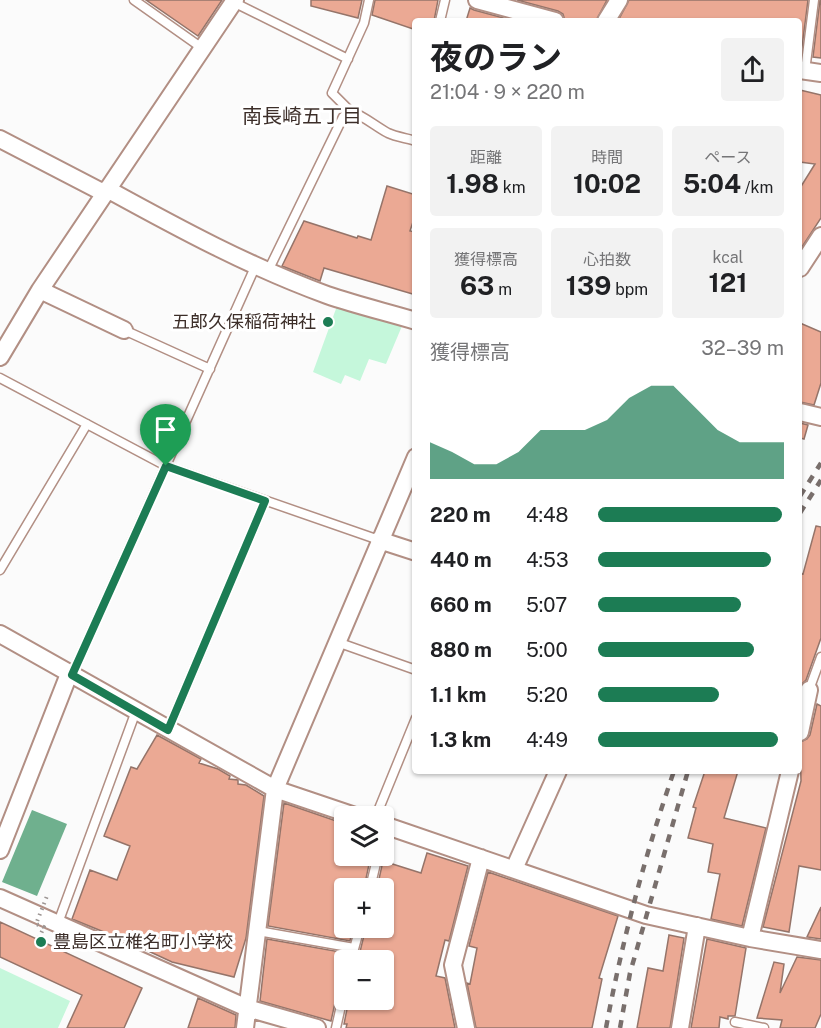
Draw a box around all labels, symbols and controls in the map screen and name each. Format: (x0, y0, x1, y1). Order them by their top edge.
text: 夜のラン (430, 38, 562, 76)
button: share (721, 38, 784, 101)
text: 21:04 · 9 × 220 m (430, 80, 585, 104)
district label: 南長崎五丁目 (242, 104, 362, 128)
text: 距離 (470, 148, 502, 167)
text: 時間 (591, 148, 623, 167)
text: ペース (704, 148, 752, 167)
text: 1.98 (446, 168, 499, 199)
text: 10:02 (573, 168, 641, 199)
text: 5:04 (683, 168, 741, 199)
text: km (499, 178, 526, 197)
text: /km (741, 178, 773, 197)
text: kcal (713, 248, 743, 267)
text: 獲得標高 (454, 250, 518, 269)
text: 心拍数 (583, 250, 631, 269)
text: 121 (709, 267, 747, 298)
text: 63 (460, 270, 494, 301)
text: 139 (566, 270, 611, 301)
text: m (494, 280, 512, 299)
text: bpm (611, 280, 648, 299)
place label: 五郎久保稲荷神社 (172, 311, 316, 332)
marker: 五郎久保稲荷神社 (321, 315, 335, 329)
text: 32–39 m (701, 336, 784, 360)
text: 獲得標高 (430, 340, 510, 364)
pin (140, 404, 191, 466)
icon: arrive (149, 413, 182, 446)
text: 220 m (430, 503, 491, 527)
text: 4:48 (526, 503, 568, 527)
text: 440 m (430, 548, 492, 572)
text: 4:53 (526, 548, 569, 572)
text: 660 m (430, 593, 492, 617)
text: 5:07 (526, 593, 567, 617)
text: 880 m (430, 638, 492, 662)
text: 5:00 (526, 638, 568, 662)
text: 1.1 km (430, 683, 487, 707)
text: 5:20 (526, 683, 568, 707)
text: 1.3 km (430, 728, 491, 752)
text: 4:49 (526, 728, 568, 752)
map controls (334, 806, 394, 1010)
button: layers (334, 806, 394, 866)
button: + (334, 878, 394, 938)
place label: 豊島区立椎名町小学校 (53, 931, 233, 952)
marker: 豊島区立椎名町小学校 (34, 935, 48, 949)
button: − (334, 950, 394, 1010)

